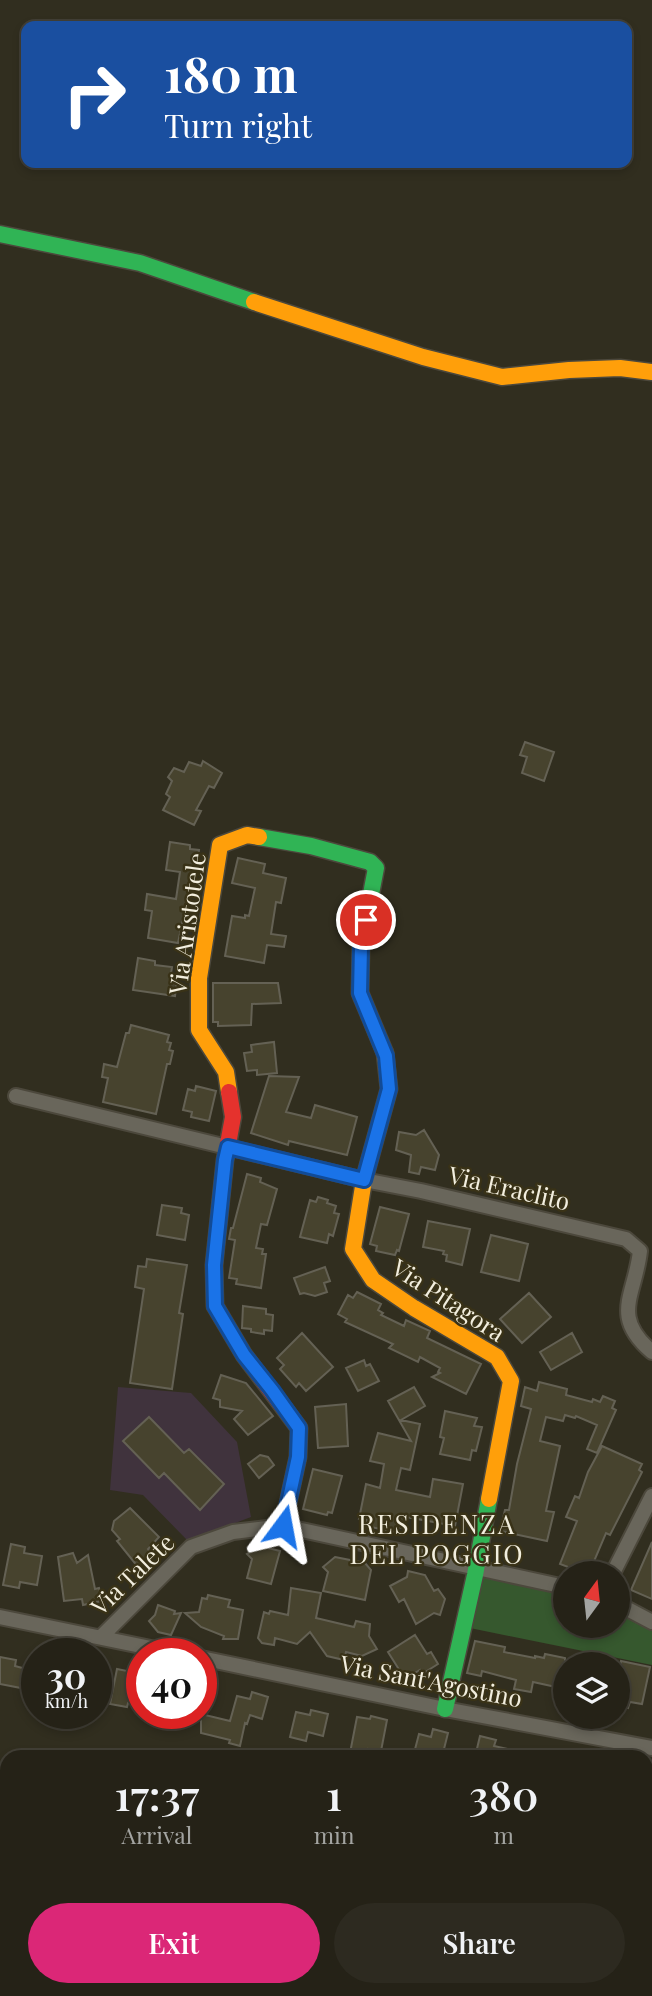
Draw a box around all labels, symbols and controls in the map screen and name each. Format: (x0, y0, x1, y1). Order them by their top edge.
text: 180 m (164, 40, 298, 105)
icon: right (49, 49, 140, 140)
text: Turn right (164, 103, 312, 146)
street label: Via Aristotele (160, 851, 212, 998)
pin (336, 890, 396, 950)
icon: arrive (347, 901, 385, 939)
street label: Via Eraclito (445, 1157, 573, 1217)
street label: Via Pitagora (386, 1250, 512, 1348)
position arrow (246, 1489, 320, 1563)
district label: RESIDENZA DEL POGGIO (349, 1506, 525, 1571)
street label: Via Talete (82, 1526, 180, 1622)
north arrow (553, 1561, 630, 1638)
map controls (553, 1561, 630, 1729)
speed limit sign: 40 (126, 1638, 217, 1729)
street label: Via Sant'Agostino (337, 1647, 525, 1713)
text: 30 (47, 1651, 86, 1698)
button: layers (553, 1652, 630, 1729)
text: km/h (45, 1689, 88, 1713)
text: 17:37 (115, 1766, 199, 1822)
text: 1 (326, 1766, 342, 1822)
text: 380 (469, 1766, 538, 1822)
text: Arrival (121, 1819, 192, 1850)
text: min (314, 1819, 355, 1850)
text: m (494, 1819, 514, 1850)
button: Exit (28, 1903, 320, 1983)
button: Share (334, 1903, 625, 1983)

